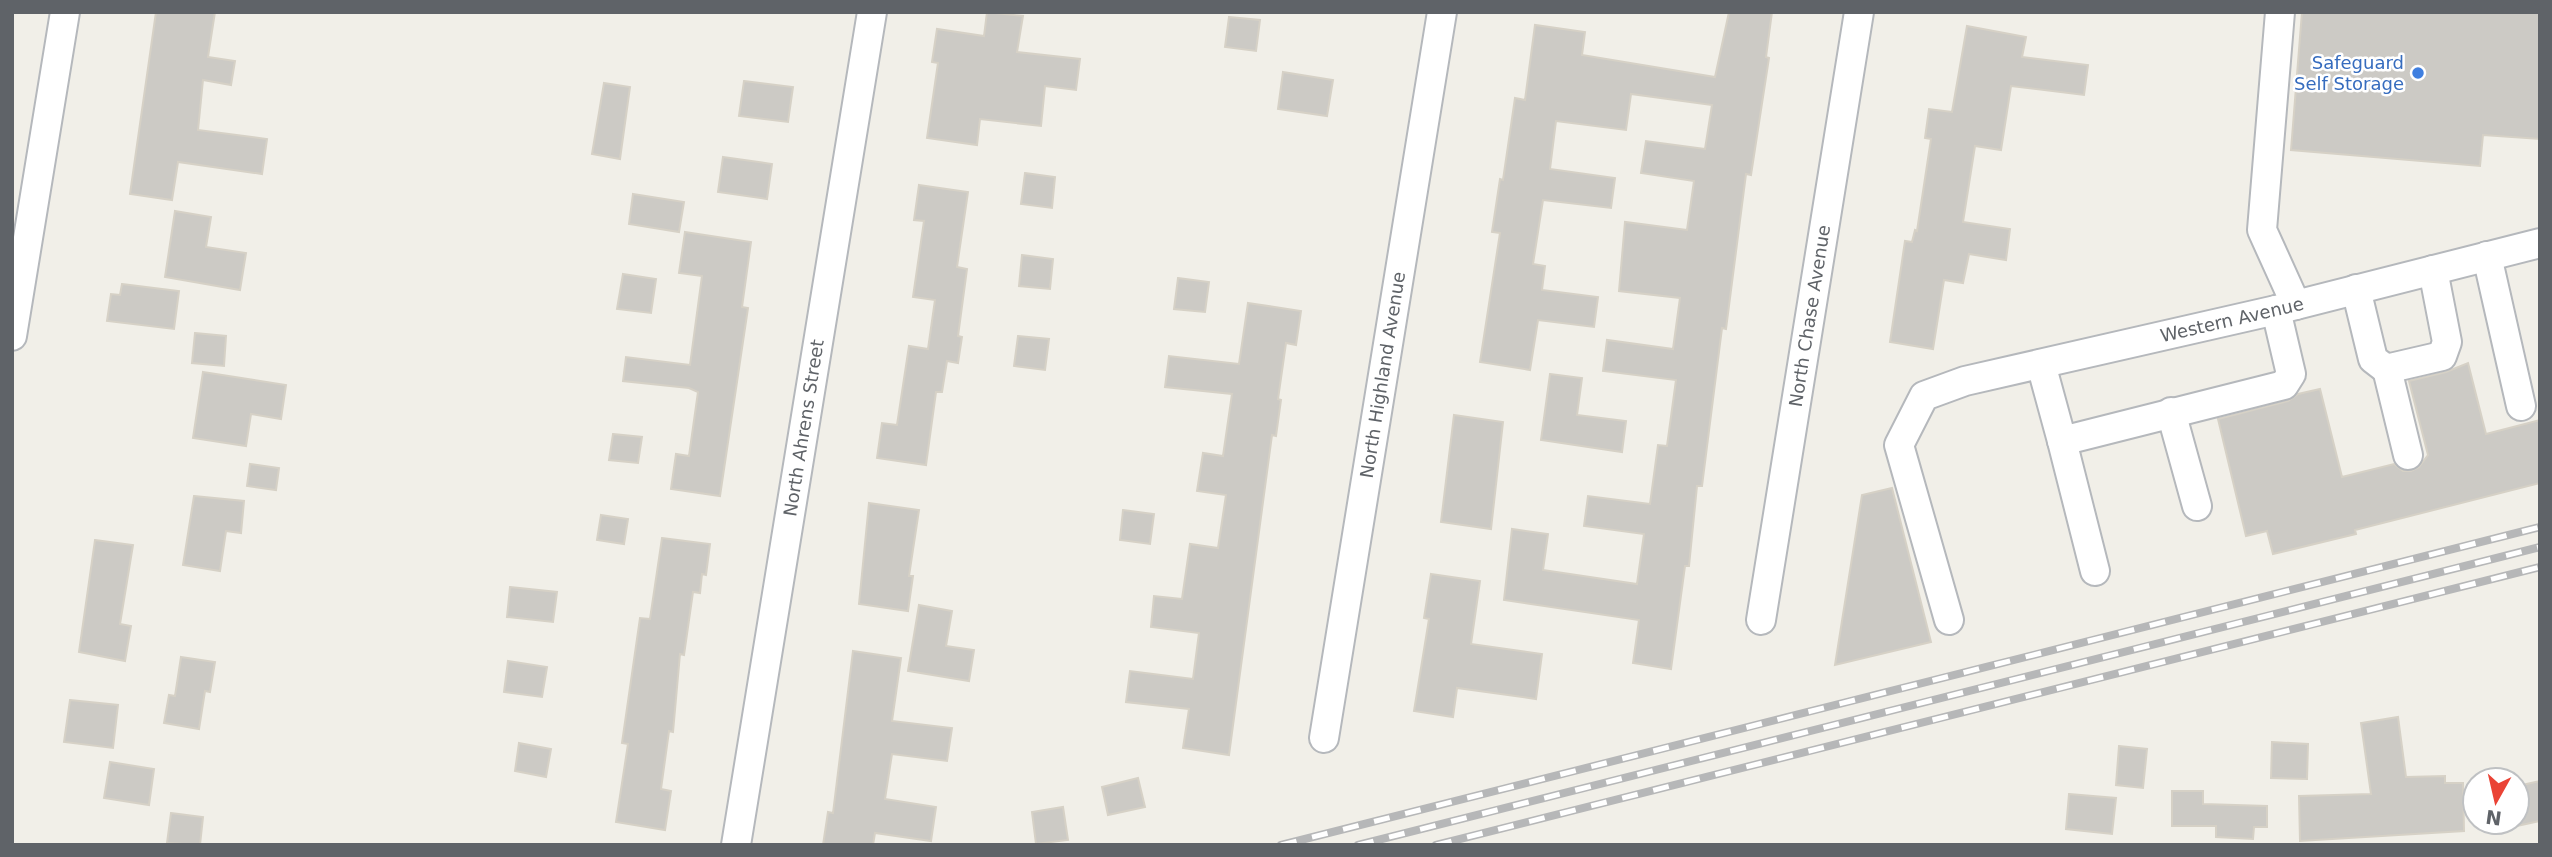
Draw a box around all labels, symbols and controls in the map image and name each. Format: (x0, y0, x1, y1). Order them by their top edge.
place label: Safeguard Self Storage (2294, 52, 2404, 94)
marker: Safeguard Self Storage (2410, 65, 2426, 81)
street label: North Chase Avenue (1785, 223, 1834, 408)
street label: North Highland Avenue (1356, 270, 1409, 480)
street label: Western Avenue (2158, 293, 2306, 346)
street label: North Ahrens Street (779, 338, 828, 518)
north arrow (2461, 766, 2531, 836)
text: N (2484, 806, 2503, 830)

